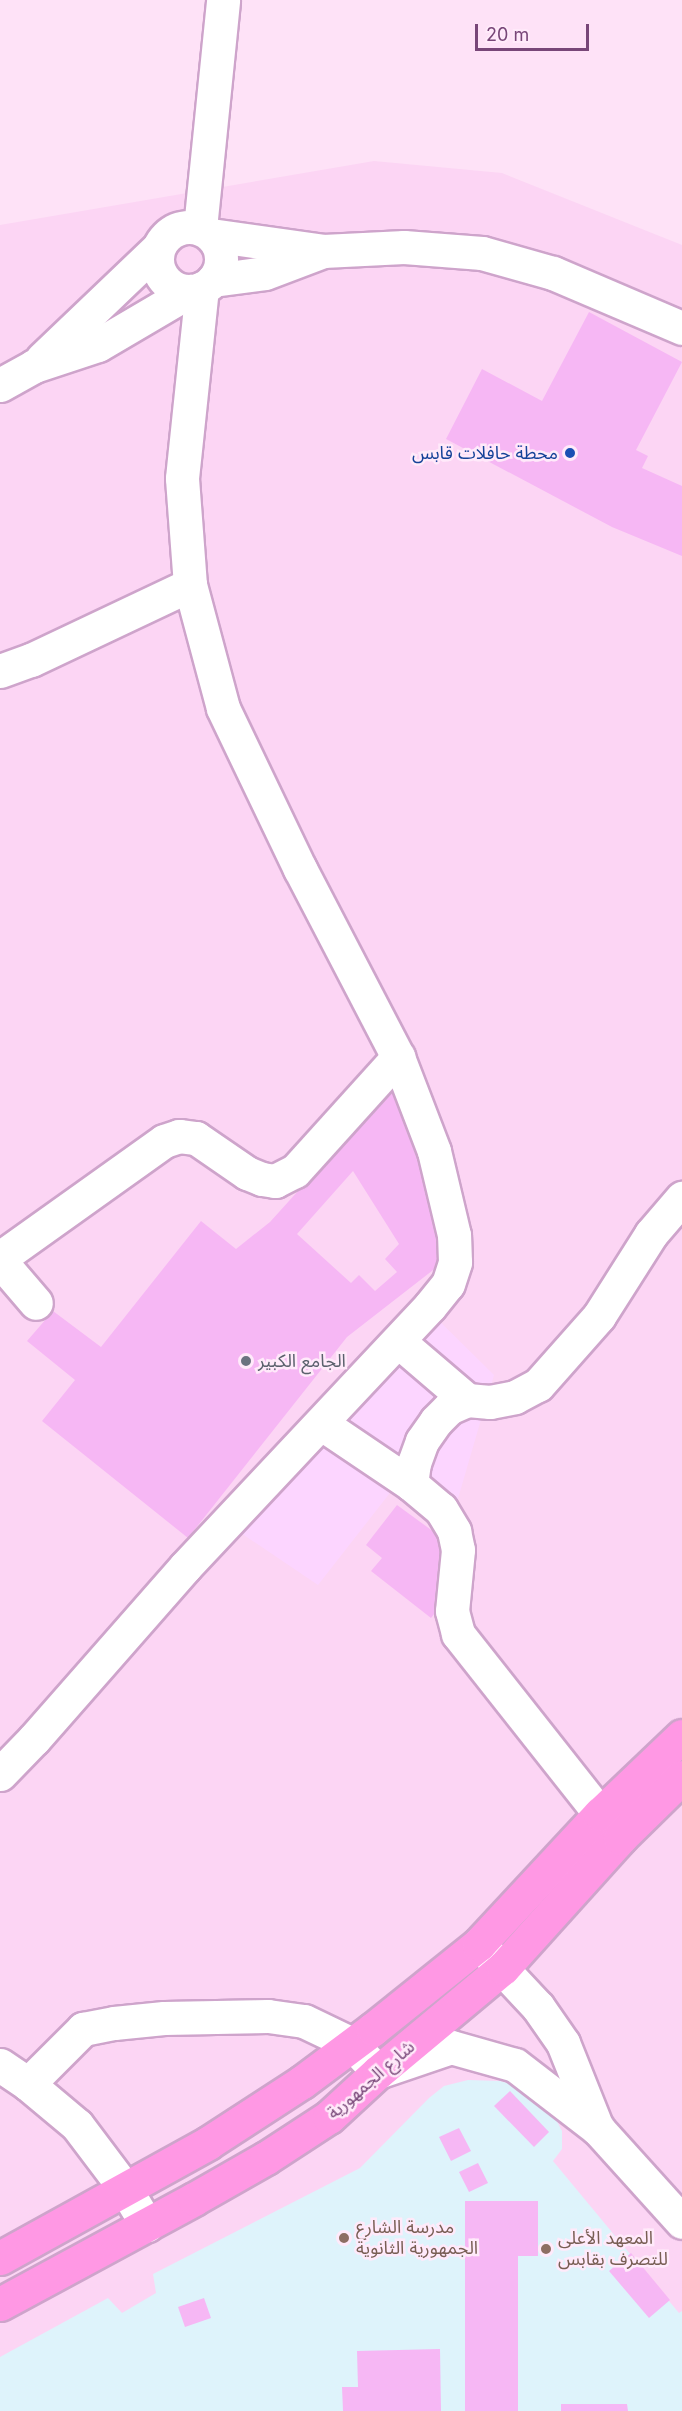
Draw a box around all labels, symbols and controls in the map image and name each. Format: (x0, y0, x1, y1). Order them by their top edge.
scale bar (478, 12, 592, 50)
text: 20 m (486, 24, 529, 45)
place label: محطة حافلات قابس (412, 442, 558, 464)
marker: محطة حافلات قابس (563, 446, 577, 460)
place label: الجامع الكبير (258, 1350, 346, 1372)
marker: الجامع الكبير (239, 1354, 253, 1368)
street label: شارع الجمهورية (323, 2036, 419, 2124)
place label: مدرسة الشارع الجمهورية الثانوية (356, 2217, 478, 2260)
place label: المعهد الأعلى للتصرف بقابس (558, 2228, 668, 2270)
marker: مدرسة الشارع الجمهورية الثانوية (337, 2231, 351, 2245)
marker: المعهد الأعلى للتصرف بقابس (539, 2242, 553, 2256)

